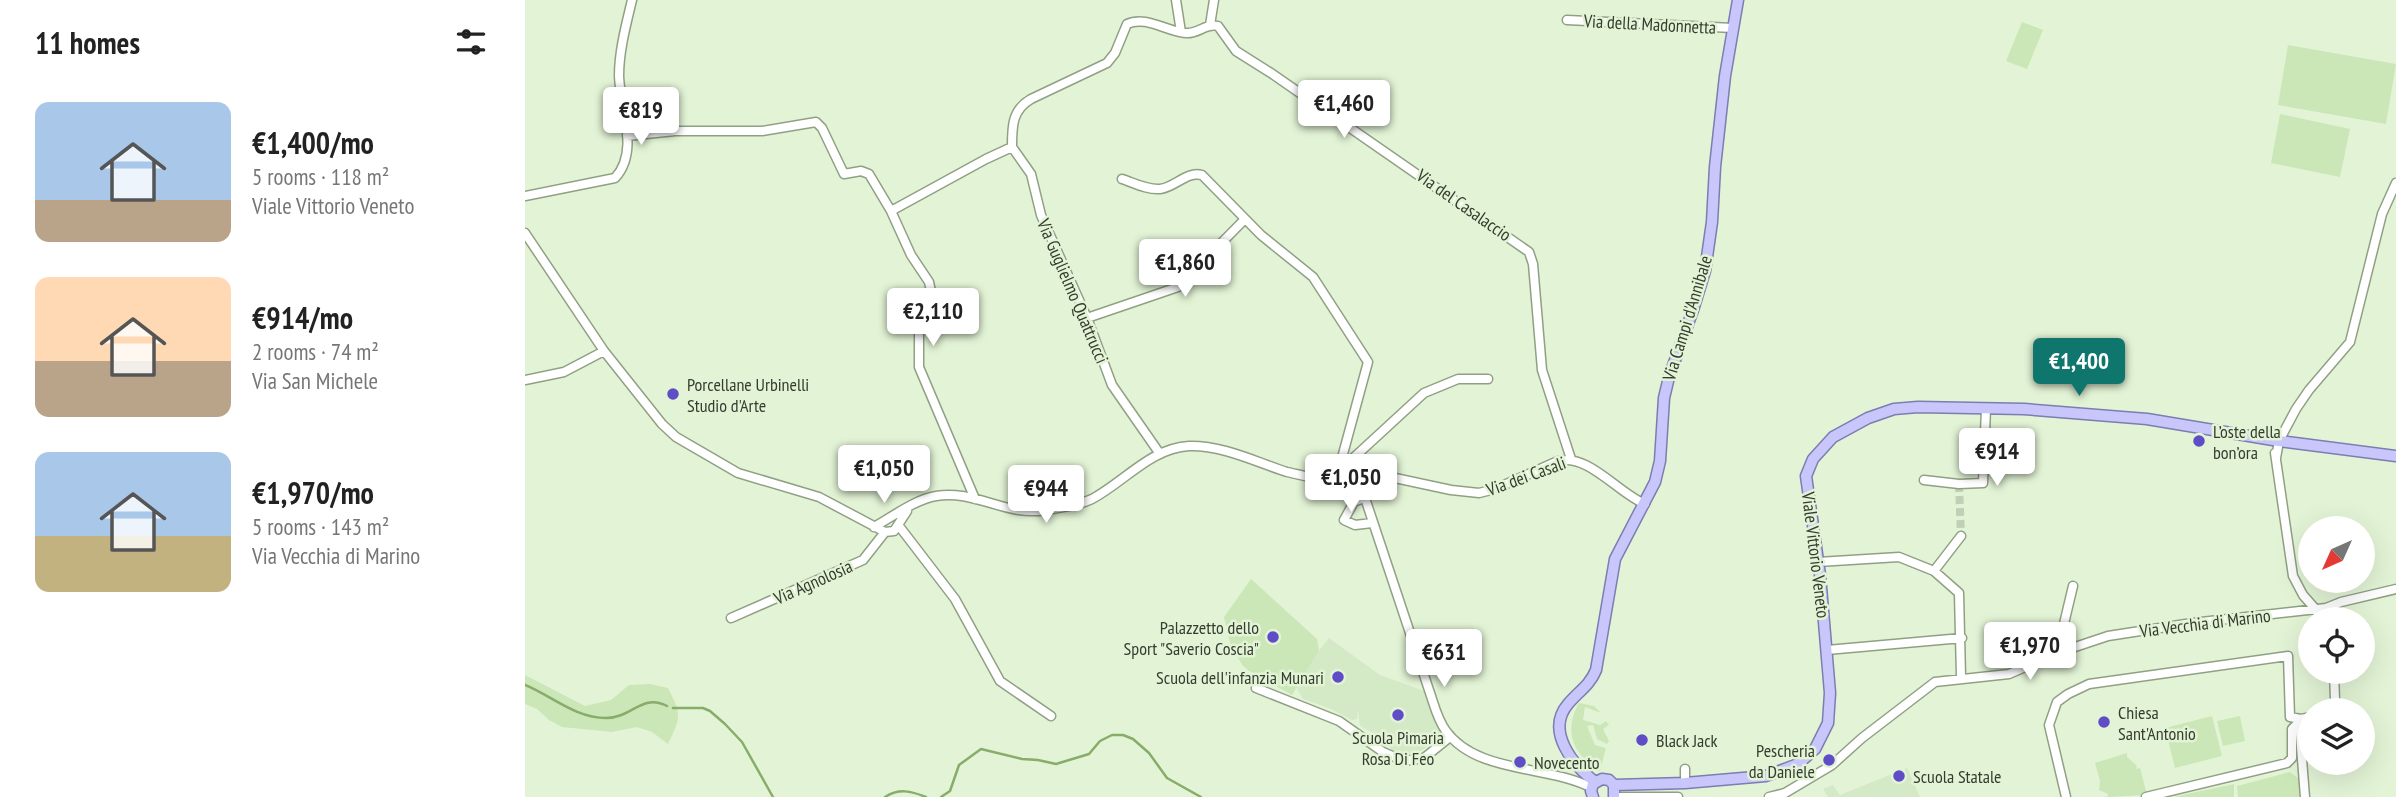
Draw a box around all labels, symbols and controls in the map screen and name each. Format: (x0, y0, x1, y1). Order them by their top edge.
street label: Via della Madonnetta (1582, 9, 1717, 39)
text: 11 homes (35, 23, 140, 62)
icon: filters (452, 23, 490, 61)
pin: €1,460 (1287, 80, 1401, 140)
pin: €819 (600, 88, 682, 147)
text: €1,460 (1314, 88, 1374, 117)
text: €819 (619, 95, 663, 124)
text: €1,400/mo (252, 123, 374, 162)
icon: home (91, 130, 175, 214)
text: 5 rooms · 118 m² (252, 162, 389, 191)
street label: Via del Casalaccio (1411, 163, 1516, 246)
text: Viale Vittorio Veneto (252, 191, 414, 220)
street label: Via Guglielmo Quattrucci (1032, 214, 1114, 367)
pin: €1,860 (1128, 240, 1242, 299)
text: €1,860 (1155, 247, 1215, 276)
street label: Via Campi d'Annibale (1657, 253, 1717, 384)
pin: €2,110 (876, 288, 990, 348)
text: €2,110 (903, 296, 963, 325)
text: €914/mo (252, 298, 353, 337)
icon: home (91, 305, 175, 389)
text: 2 rooms · 74 m² (252, 337, 379, 366)
pin: €1,400 (2022, 338, 2136, 398)
text: €1,400 (2049, 346, 2109, 375)
text: Via San Michele (252, 366, 378, 395)
place label: Porcellane Urbinelli Studio d'Arte (687, 373, 809, 417)
marker: Porcellane Urbinelli Studio d'Arte (665, 386, 681, 402)
place label: L’oste della bon’ora (2213, 420, 2281, 464)
pin: €914 (1956, 428, 2038, 488)
marker: L’oste della bon’ora (2191, 433, 2207, 449)
text: €914 (1975, 436, 2019, 465)
pin: €1,050 (827, 446, 941, 505)
street label: Via dei Casali (1482, 451, 1569, 501)
text: €1,050 (854, 453, 914, 482)
pin: €1,050 (1294, 454, 1408, 514)
text: €1,050 (1321, 462, 1381, 491)
pin: €944 (1005, 466, 1087, 525)
text: €1,970/mo (252, 473, 374, 512)
text: €944 (1024, 473, 1068, 502)
icon: home (91, 480, 175, 564)
street label: Viale Vittorio Veneto (1797, 490, 1835, 620)
text: 5 rooms · 143 m² (252, 512, 389, 541)
north arrow (2298, 516, 2375, 593)
map controls (2298, 516, 2375, 775)
text: Via Vecchia di Marino (252, 541, 420, 570)
street label: Via Agnolosia (769, 554, 856, 610)
street label: Via Vecchia di Marino (2137, 604, 2272, 643)
button: locate (2298, 607, 2375, 684)
place label: Palazzetto dello Sport "Saverio Coscia" (1124, 616, 1259, 660)
pin: €1,970 (1973, 622, 2087, 682)
marker: Palazzetto dello Sport "Saverio Coscia" (1265, 629, 1281, 645)
pin: €631 (1403, 630, 1485, 689)
text: €1,970 (2000, 630, 2060, 659)
text: €631 (1422, 637, 1466, 666)
place label: Scuola dell'infanzia Munari (1156, 666, 1324, 689)
marker: Scuola dell'infanzia Munari (1330, 669, 1346, 685)
button: layers (2298, 698, 2375, 775)
place label: Chiesa Sant'Antonio (2118, 701, 2196, 745)
marker: Scuola Pimaria Rosa Di Feo (1390, 707, 1406, 723)
marker: Chiesa Sant'Antonio (2096, 714, 2112, 730)
place label: Scuola Pimaria Rosa Di Feo (1352, 726, 1444, 770)
place label: Black Jack (1656, 729, 1718, 752)
marker: Black Jack (1634, 732, 1650, 748)
place label: Pescheria da Daniele (1749, 739, 1815, 783)
place label: Novecento (1534, 751, 1600, 774)
marker: Pescheria da Daniele (1821, 752, 1837, 768)
marker: Novecento (1512, 754, 1528, 770)
place label: Scuola Statale (1913, 765, 2002, 788)
marker: Scuola Statale (1891, 768, 1907, 784)

